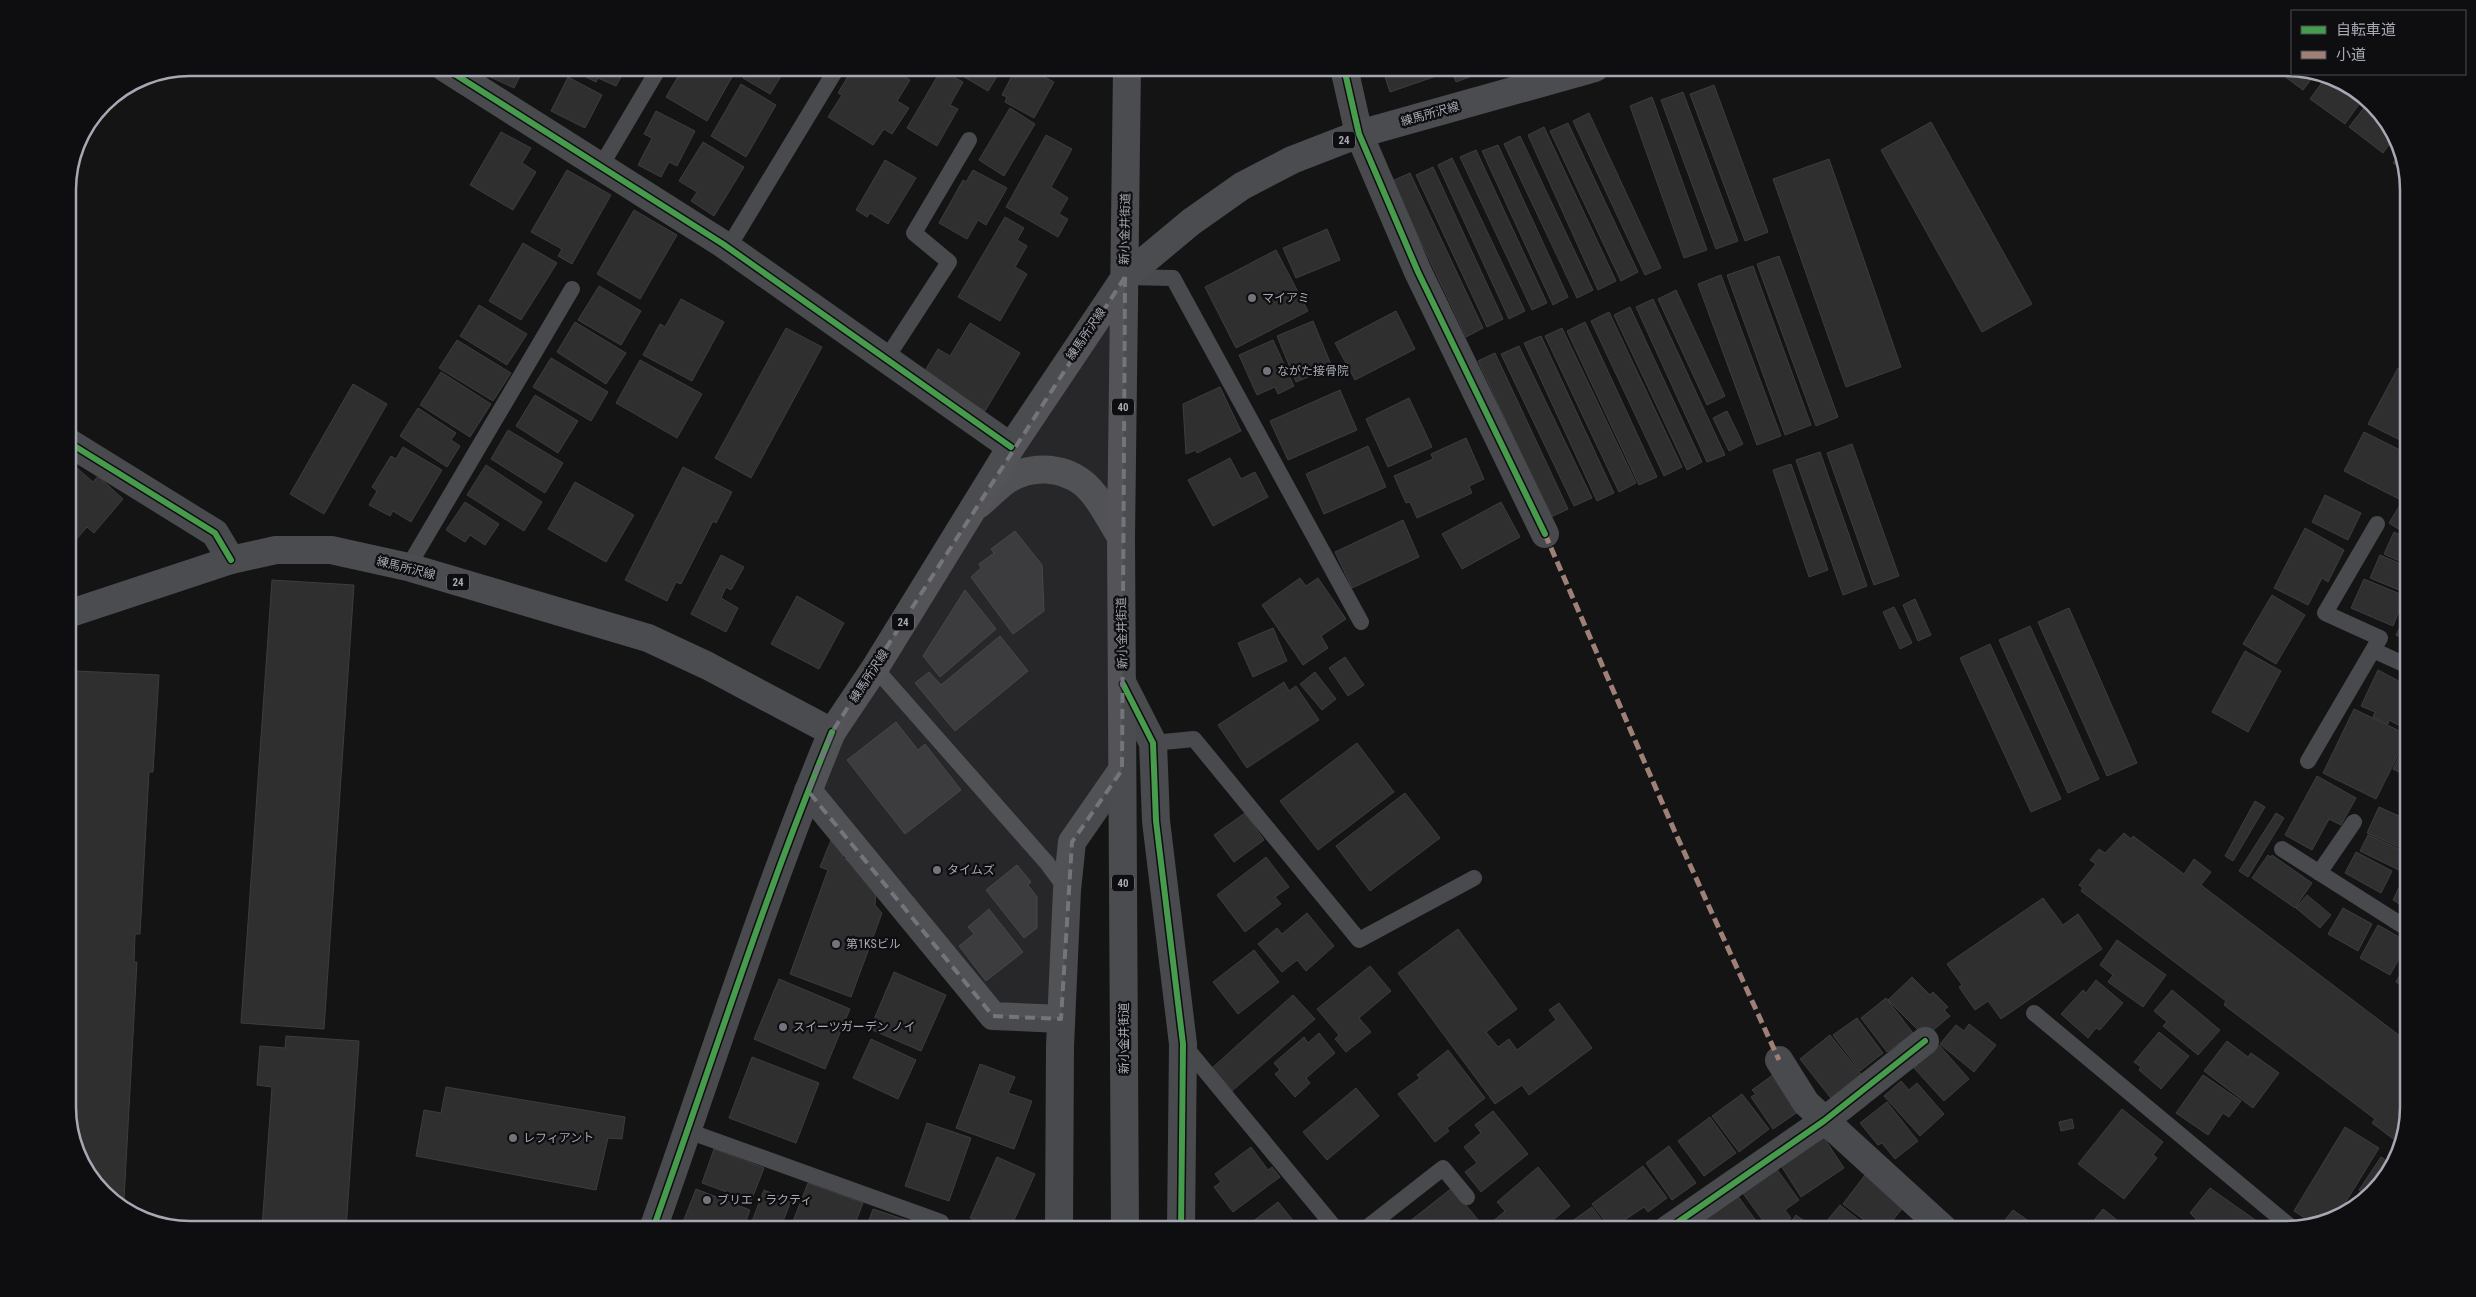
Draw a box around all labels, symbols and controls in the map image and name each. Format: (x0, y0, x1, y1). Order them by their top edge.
legend (2291, 10, 2466, 75)
text: 自転車道 (2336, 21, 2396, 39)
text: 小道 (2336, 46, 2366, 64)
street label: 練馬所沢線 (1399, 99, 1461, 129)
road number: 24 (1333, 132, 1355, 148)
street label: 新小金井街道 (1117, 193, 1133, 265)
place label: マイアミ (1262, 291, 1310, 305)
marker: マイアミ (1246, 292, 1258, 304)
street label: 練馬所沢線 (1063, 305, 1109, 363)
place label: ながた接骨院 (1277, 364, 1349, 378)
marker: ながた接骨院 (1261, 365, 1273, 377)
road number: 40 (1112, 398, 1134, 416)
street label: 練馬所沢線 (375, 554, 437, 582)
road number: 24 (447, 574, 469, 590)
street label: 新小金井街道 (1114, 597, 1130, 669)
road number: 24 (892, 614, 914, 630)
street label: 練馬所沢線 (847, 647, 891, 705)
place label: タイムズ (947, 863, 995, 877)
marker: タイムズ (931, 864, 943, 876)
road number: 40 (1112, 874, 1134, 891)
place label: 第1KSビル (846, 937, 901, 951)
marker: 第1KSビル (830, 938, 842, 950)
street label: 新小金井街道 (1117, 1002, 1131, 1074)
place label: スイーツガーデン ノイ (793, 1020, 916, 1034)
marker: スイーツガーデン ノイ (777, 1021, 789, 1033)
place label: レフィアント (523, 1131, 594, 1145)
marker: レフィアント (507, 1132, 519, 1144)
place label: ブリエ・ラクティ (717, 1193, 812, 1207)
marker: ブリエ・ラクティ (701, 1194, 713, 1206)

